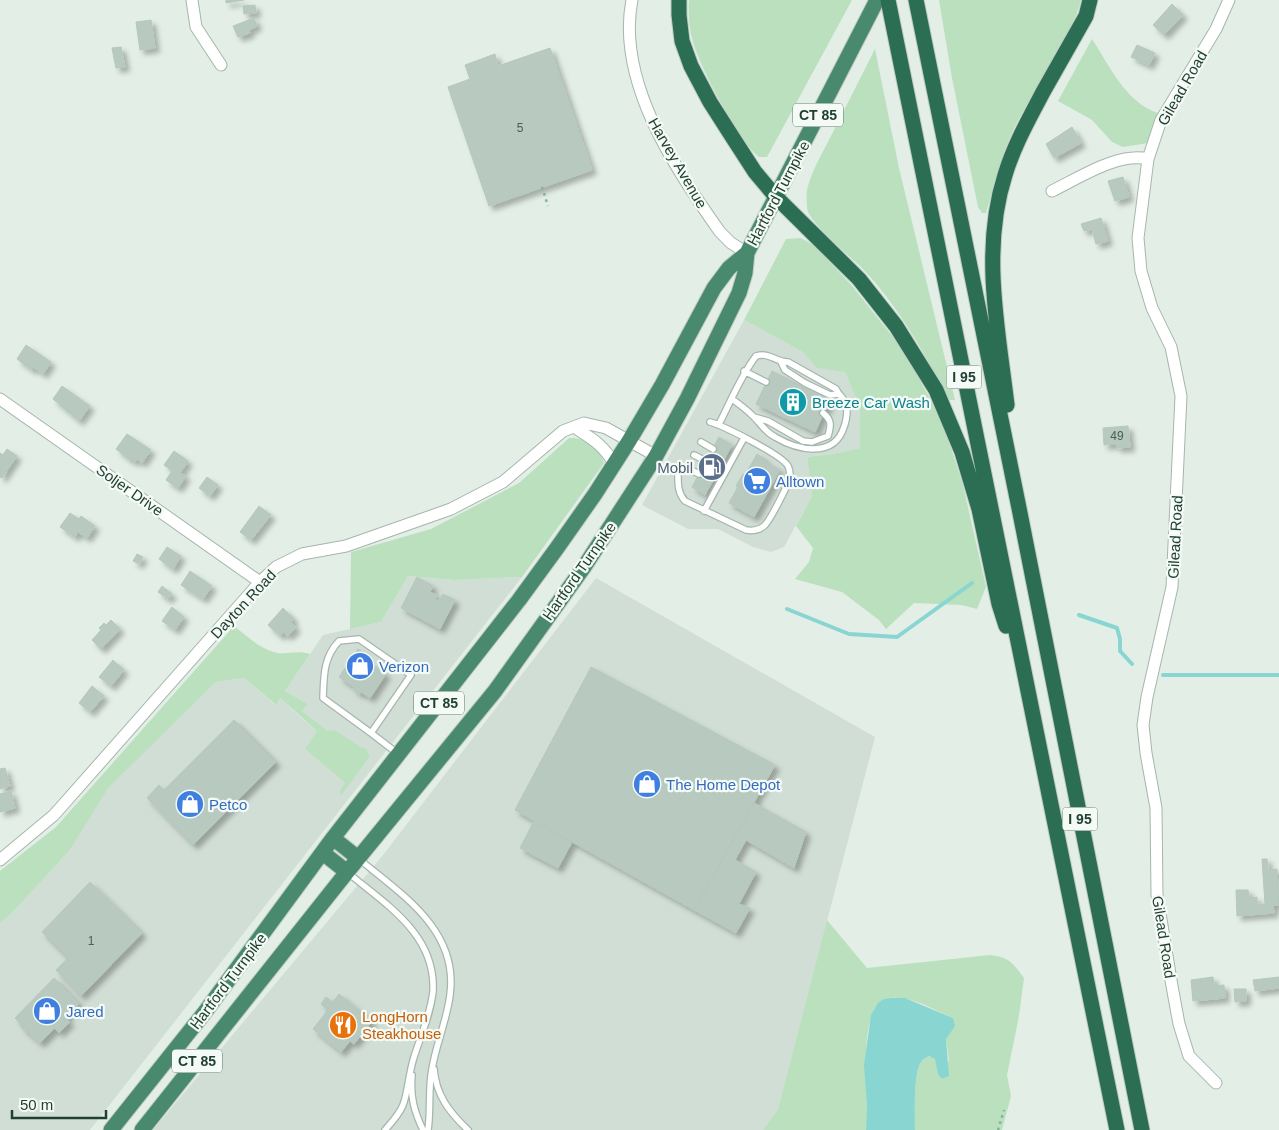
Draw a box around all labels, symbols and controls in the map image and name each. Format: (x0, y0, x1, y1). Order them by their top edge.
street label: Gilead Road (1154, 48, 1210, 128)
road number: CT 85 (793, 104, 843, 126)
street label: Harvey Avenue (645, 115, 711, 211)
house number: 5 (517, 121, 524, 135)
street label: Hartford Turnpike (743, 138, 813, 248)
road number: I 95 (946, 366, 982, 388)
building icon: Breeze Car Wash (778, 387, 808, 417)
place label: Breeze Car Wash (812, 394, 930, 411)
house number: 49 (1110, 429, 1124, 443)
fuel station icon: Mobil (697, 452, 727, 482)
place label: Mobil (657, 459, 693, 476)
street label: Soljer Drive (93, 461, 167, 519)
supermarket icon: Alltown (742, 466, 772, 496)
place label: Alltown (776, 473, 824, 490)
street label: Gilead Road (1164, 495, 1186, 579)
street label: Hartford Turnpike (539, 519, 619, 623)
street label: Dayton Road (207, 566, 279, 642)
shop icon: Verizon (345, 651, 375, 681)
place label: Verizon (379, 658, 429, 675)
road number: CT 85 (414, 691, 464, 714)
shop icon: The Home Depot (632, 769, 662, 799)
place label: The Home Depot (666, 776, 781, 793)
shop icon: Petco (175, 789, 205, 819)
place label: Petco (209, 796, 247, 813)
road number: I 95 (1062, 808, 1098, 831)
street label: Gilead Road (1149, 894, 1179, 980)
street label: Hartford Turnpike (186, 930, 270, 1032)
house number: 1 (88, 934, 95, 948)
shop icon: Jared (32, 996, 62, 1026)
place label: Jared (66, 1003, 104, 1020)
place label: LongHorn Steakhouse (362, 1008, 441, 1042)
restaurant icon: LongHorn Steakhouse (328, 1010, 358, 1040)
road number: CT 85 (172, 1050, 222, 1072)
scale bar (12, 1088, 106, 1120)
text: 50 m (20, 1096, 53, 1113)

